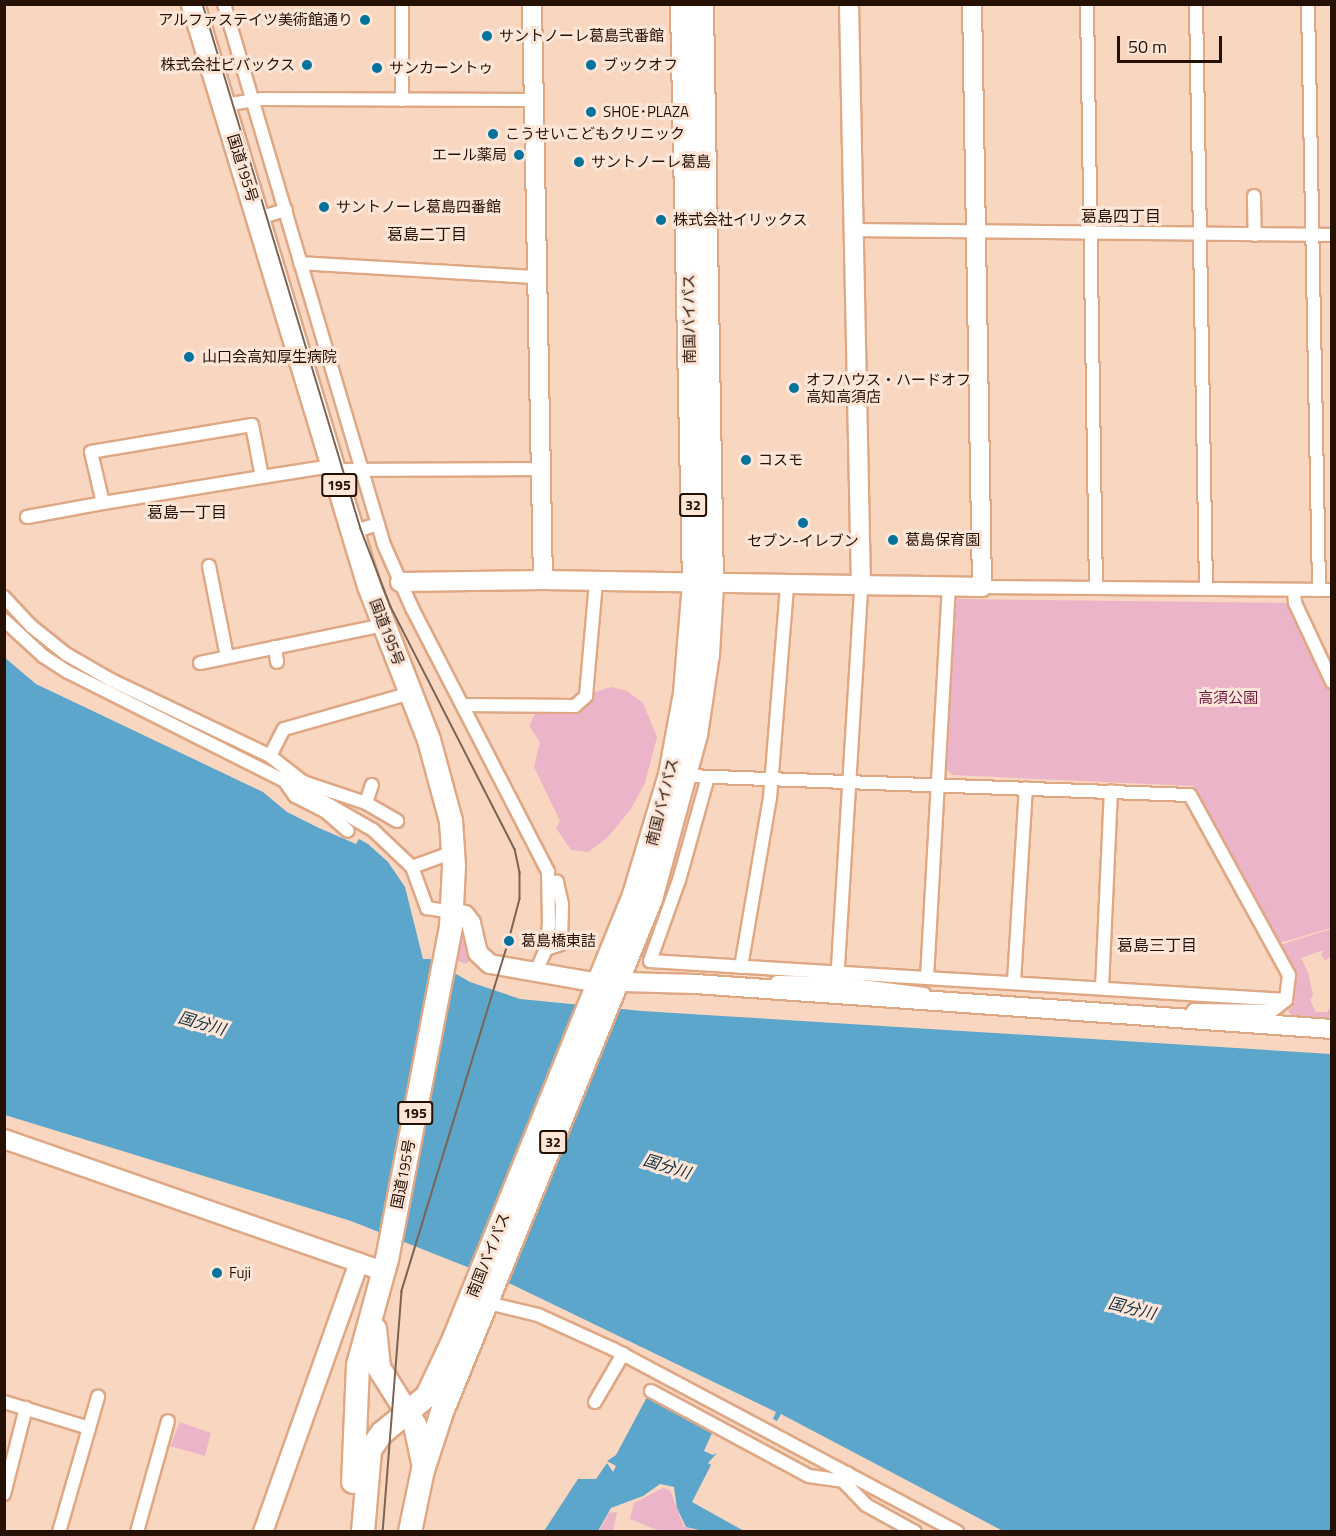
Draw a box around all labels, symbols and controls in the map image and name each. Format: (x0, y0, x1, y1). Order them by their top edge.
place label: アルファステイツ美術館通り (158, 11, 353, 29)
marker: アルファステイツ美術館通り (358, 13, 372, 27)
scale bar (1120, 24, 1225, 62)
place label: サントノーレ葛島弐番館 (499, 27, 664, 45)
marker: サントノーレ葛島弐番館 (480, 29, 494, 43)
text: 50 m (1128, 33, 1167, 60)
place label: 株式会社ビバックス (160, 56, 295, 74)
place label: ブックオフ (603, 56, 678, 74)
marker: 株式会社ビバックス (300, 58, 314, 72)
marker: ブックオフ (584, 58, 598, 72)
place label: サンカーントゥ (389, 59, 494, 77)
marker: サンカーントゥ (370, 61, 384, 75)
place label: SHOE･PLAZA (603, 103, 689, 121)
marker: SHOE･PLAZA (584, 105, 598, 119)
place label: こうせいこどもクリニック (505, 125, 685, 143)
marker: こうせいこどもクリニック (486, 127, 500, 141)
street label: 国道195号 (224, 132, 262, 204)
place label: エール薬局 (432, 146, 507, 164)
marker: エール薬局 (512, 148, 526, 162)
place label: サントノーレ葛島 (591, 153, 711, 171)
marker: サントノーレ葛島 (572, 155, 586, 169)
place label: サントノーレ葛島四番館 (336, 198, 501, 216)
marker: サントノーレ葛島四番館 (317, 200, 331, 214)
district label: 葛島四丁目 (1081, 206, 1161, 226)
place label: 株式会社イリックス (673, 211, 808, 229)
marker: 株式会社イリックス (654, 213, 668, 227)
district label: 葛島二丁目 (387, 224, 467, 244)
street label: 南国バイパス (679, 274, 699, 364)
marker: 山口会高知厚生病院 (180, 348, 198, 366)
place label: 山口会高知厚生病院 (202, 348, 337, 366)
place label: オフハウス・ハードオフ 高知高須店 (806, 370, 971, 405)
marker: オフハウス・ハードオフ 高知高須店 (787, 381, 801, 395)
place label: コスモ (758, 451, 803, 469)
marker: コスモ (739, 453, 753, 467)
road number: 195 (321, 474, 357, 496)
road number: 32 (678, 494, 708, 516)
district label: 葛島一丁目 (147, 502, 227, 522)
marker: セブン-イレブン (796, 516, 810, 530)
place label: 葛島保育園 (905, 531, 980, 549)
place label: セブン-イレブン (747, 532, 859, 550)
marker: 葛島保育園 (886, 533, 900, 547)
street label: 国道195号 (366, 596, 408, 668)
park label: 高須公園 (1198, 689, 1258, 707)
street label: 南国バイパス (642, 756, 682, 848)
place label: 葛島橋東詰 (521, 932, 596, 950)
marker: 葛島橋東詰 (502, 934, 516, 948)
district label: 葛島三丁目 (1117, 935, 1197, 955)
water label: 国分川 (176, 1007, 228, 1039)
road number: 195 (397, 1102, 433, 1124)
road number: 32 (538, 1131, 568, 1153)
street label: 国道195号 (387, 1138, 419, 1210)
water label: 国分川 (641, 1150, 693, 1182)
street label: 南国バイパス (463, 1210, 513, 1300)
place label: Fuji (229, 1264, 251, 1282)
marker: Fuji (210, 1266, 224, 1280)
water label: 国分川 (1106, 1293, 1158, 1323)

